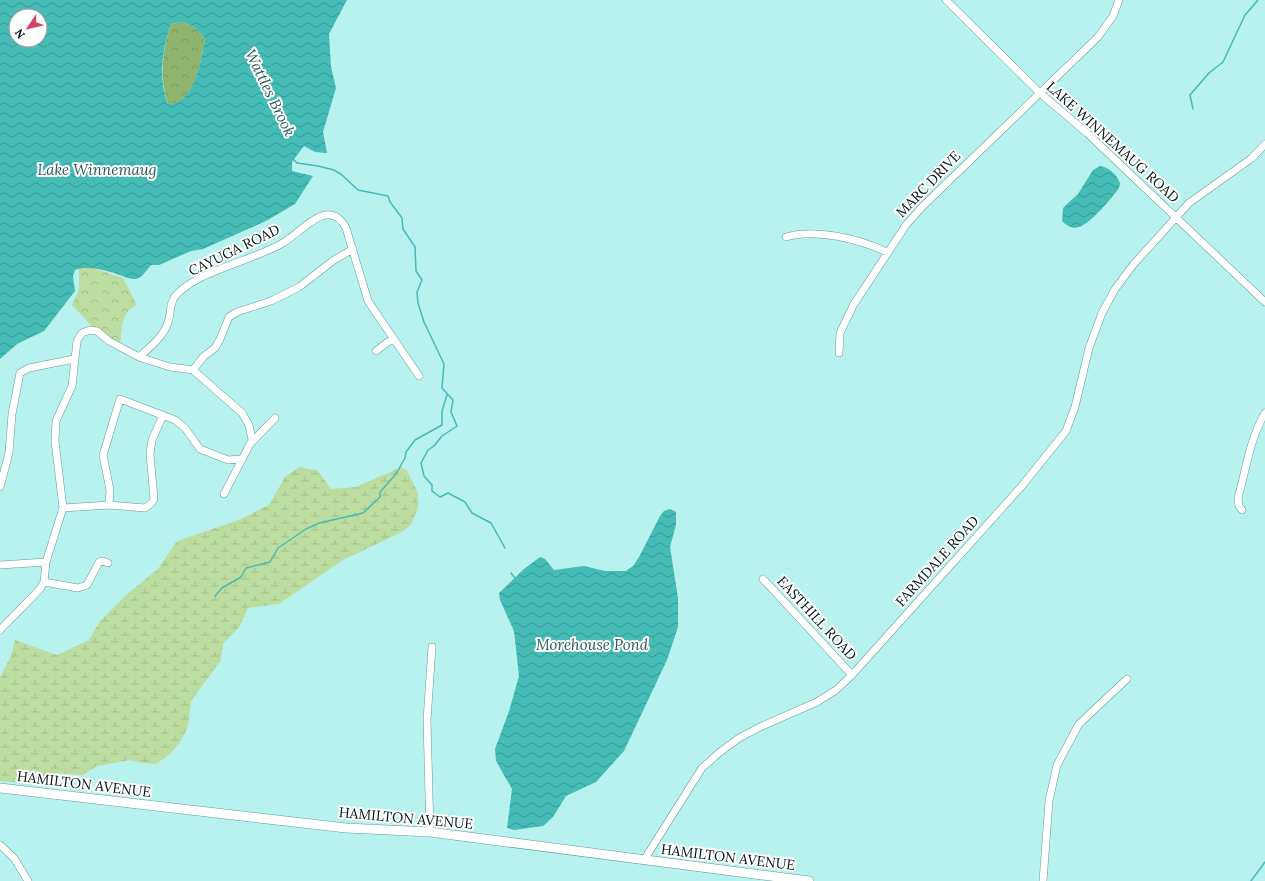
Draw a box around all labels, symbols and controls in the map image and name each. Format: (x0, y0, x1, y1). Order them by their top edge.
north arrow (8, 8, 48, 48)
text: N (11, 26, 28, 41)
water label: Wattles Brook (241, 46, 300, 139)
street label: LAKE WINNEMAUG ROAD (1043, 78, 1183, 206)
street label: MARC DRIVE (892, 147, 964, 221)
water label: Lake Winnemaug (38, 160, 157, 179)
street label: CAYUGA ROAD (185, 220, 283, 280)
street label: FARMDALE ROAD (892, 512, 982, 610)
street label: EASTHILL ROAD (773, 572, 861, 664)
water label: Morehouse Pond (536, 635, 649, 654)
street label: HAMILTON AVENUE (16, 767, 152, 801)
street label: HAMILTON AVENUE (338, 803, 474, 833)
street label: HAMILTON AVENUE (660, 840, 796, 874)

